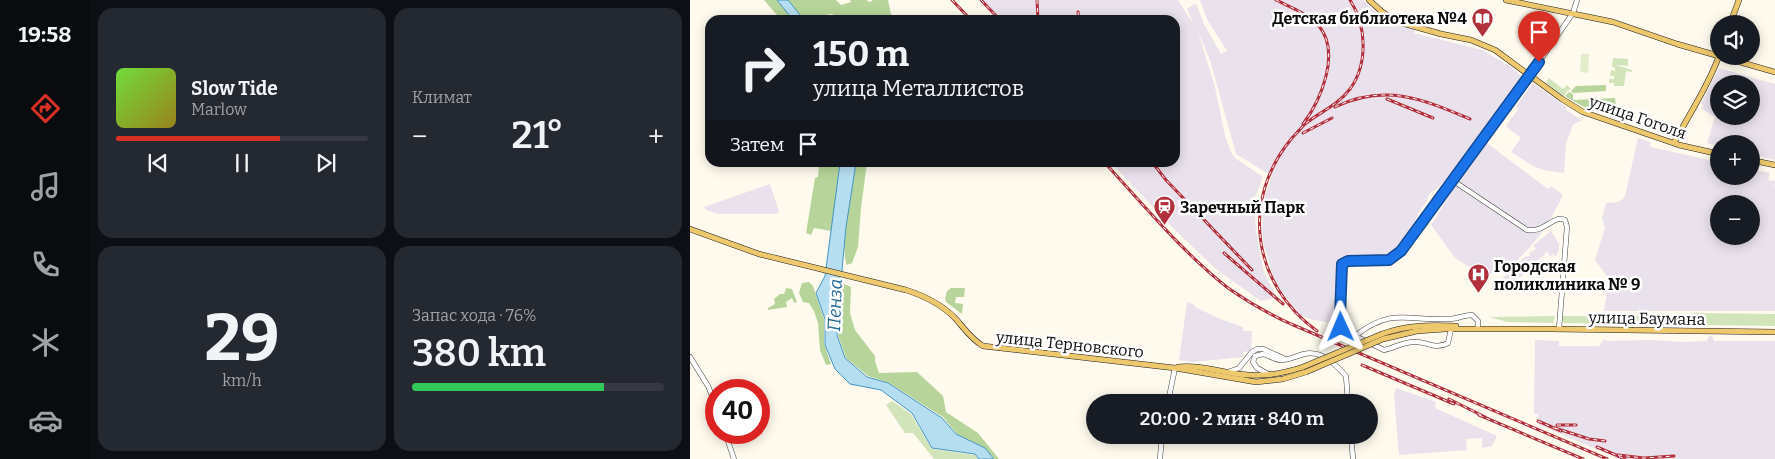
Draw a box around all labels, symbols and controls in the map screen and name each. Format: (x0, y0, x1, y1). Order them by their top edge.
library icon: Детская библиотека №4 (1471, 6, 1495, 37)
place label: Детская библиотека №4 (1272, 9, 1467, 28)
pin (1518, 11, 1560, 62)
map controls (1710, 15, 1760, 245)
button: sound (1710, 15, 1760, 65)
icon: arrive (1525, 18, 1553, 46)
text: 19:58 (19, 21, 71, 48)
text: 150 m (813, 33, 909, 75)
icon: right (730, 35, 795, 100)
text: улица Металлистов (813, 75, 1024, 102)
button: layers (1710, 75, 1760, 125)
text: Slow Tide (191, 77, 278, 100)
text: Климат (412, 88, 472, 107)
icon: directions (28, 91, 63, 126)
street label: улица Гоголя (1586, 92, 1689, 143)
text: Marlow (191, 100, 247, 119)
text: 21° (512, 112, 564, 158)
text: − (412, 120, 427, 153)
text: + (648, 120, 664, 153)
icon: arrive (794, 130, 822, 158)
text: Затем (730, 133, 784, 156)
button: + (1710, 135, 1760, 185)
icon: previous (144, 149, 172, 177)
icon: pause (228, 149, 256, 177)
icon: next (312, 149, 340, 177)
icon: music (28, 169, 63, 204)
station icon: Заречный Парк (1152, 195, 1176, 226)
button: − (1710, 195, 1760, 245)
place label: Заречный Парк (1180, 198, 1305, 217)
icon: phone (28, 247, 63, 282)
place label: Городская поликлиника № 9 (1494, 257, 1640, 294)
hospital icon: Городская поликлиника № 9 (1466, 263, 1490, 294)
water label: Пенза (823, 278, 847, 332)
text: 29 (204, 299, 280, 377)
position arrow (1314, 300, 1366, 352)
text: Запас хода · 76% (412, 306, 537, 325)
street label: улица Баумана (1587, 308, 1706, 329)
icon: climate (28, 325, 63, 360)
street label: улица Терновского (994, 327, 1145, 362)
text: 380 km (412, 330, 546, 376)
text: km/h (222, 371, 262, 390)
speed limit sign: 40 (705, 379, 770, 444)
icon: car (28, 403, 63, 438)
text: 20:00 · 2 мин · 840 m (1140, 407, 1324, 430)

